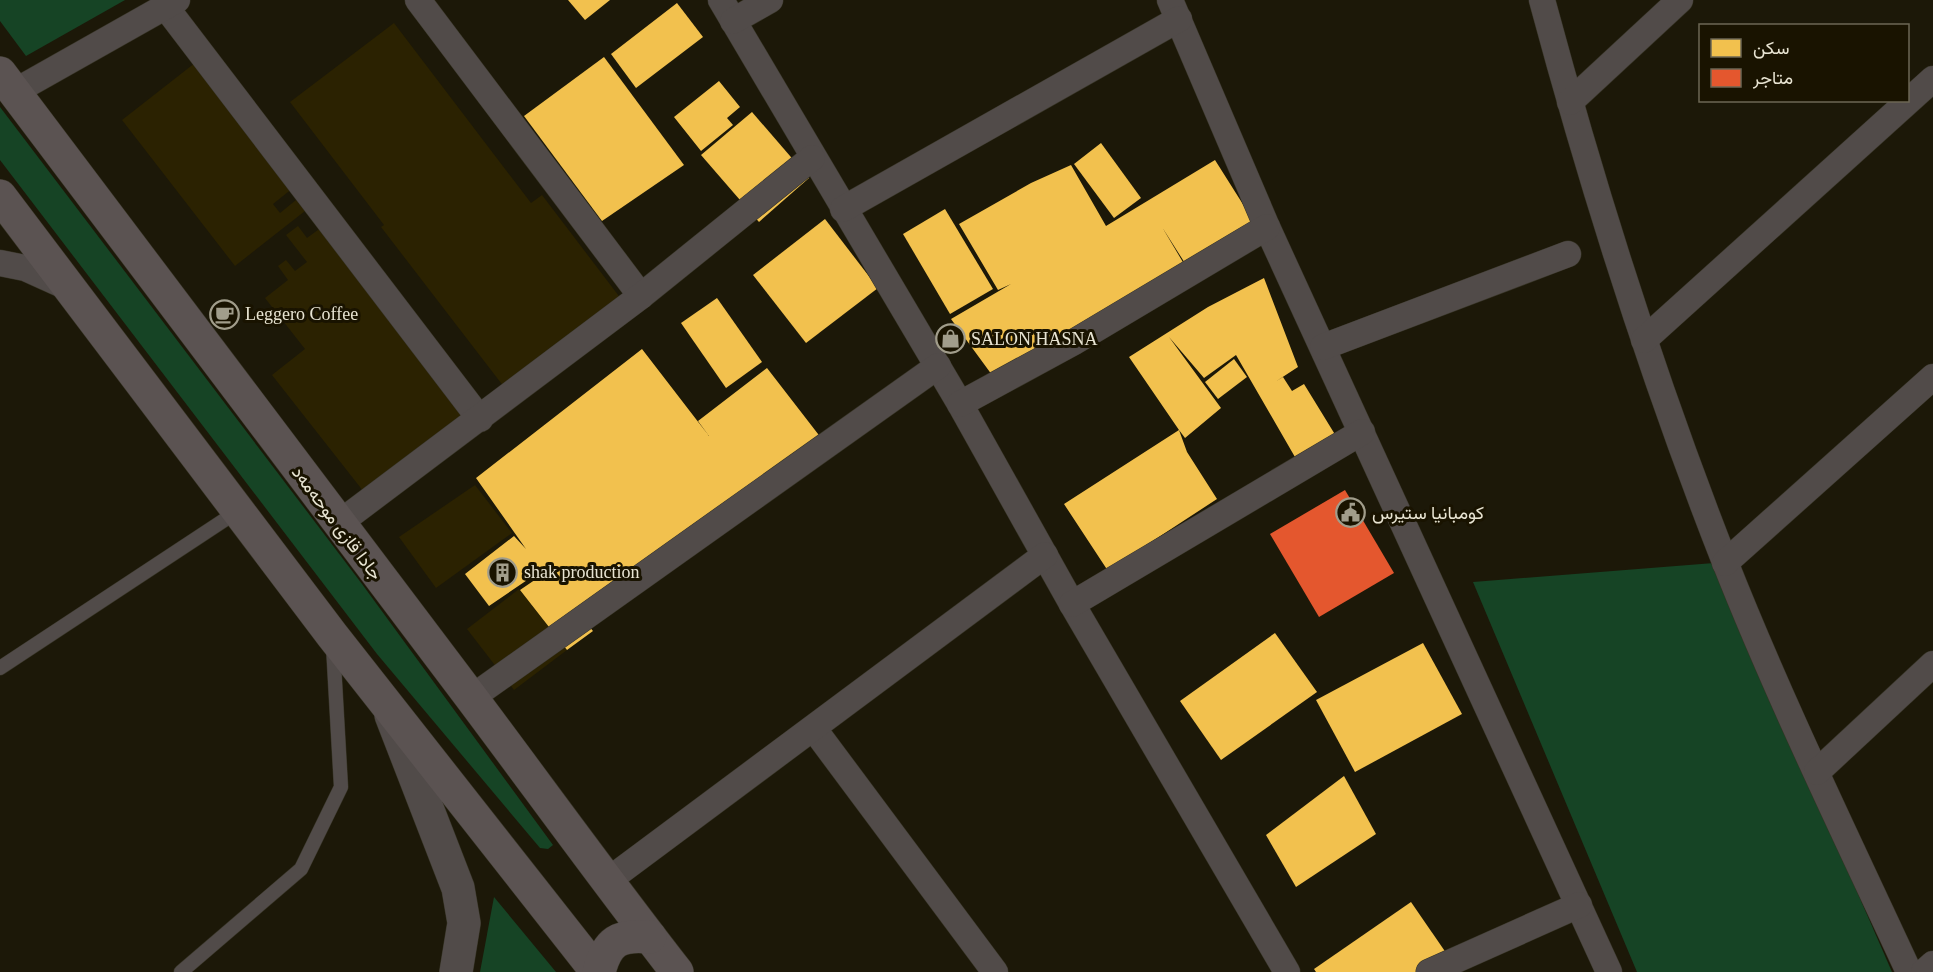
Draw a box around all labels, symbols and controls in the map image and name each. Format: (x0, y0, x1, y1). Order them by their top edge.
legend (1699, 24, 1909, 102)
text: سكن (1753, 38, 1789, 59)
text: متاجر (1752, 68, 1793, 89)
cafe icon: Leggero Coffee (208, 298, 240, 330)
place label: Leggero Coffee (245, 304, 358, 324)
shop icon: SALON HASNA (934, 323, 966, 355)
place label: SALON HASNA (971, 329, 1098, 349)
street label: جادا قازی موحەمەد (287, 462, 386, 584)
public building icon: كومبانيا ستيرس (1335, 497, 1367, 529)
place label: كومبانيا ستيرس (1372, 503, 1484, 524)
building icon: shak production (487, 556, 519, 588)
place label: shak production (524, 562, 639, 582)

